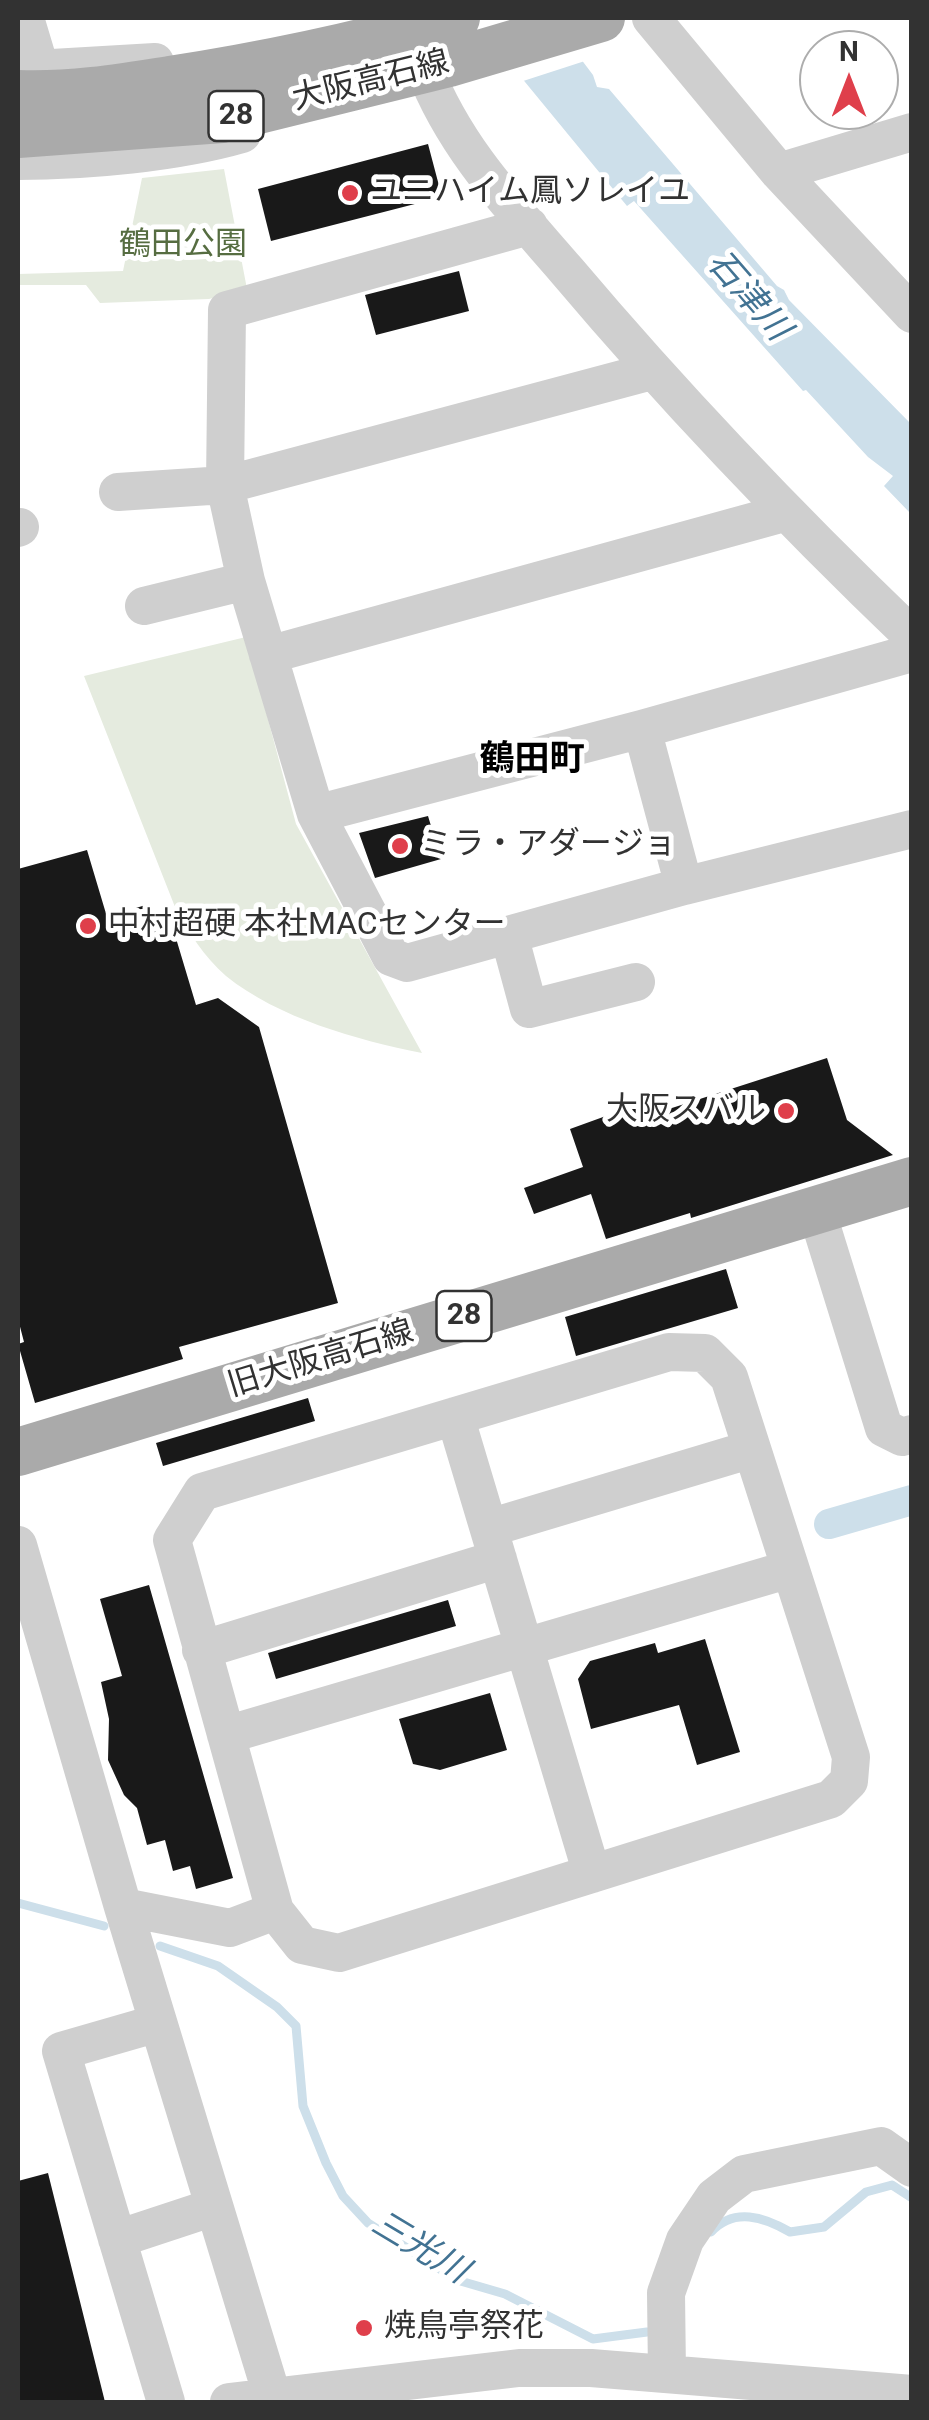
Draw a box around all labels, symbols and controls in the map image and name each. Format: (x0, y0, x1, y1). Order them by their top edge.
north arrow (799, 30, 899, 130)
text: N (839, 35, 859, 68)
street label: 大阪高石線 (289, 44, 453, 120)
road number: 28 (208, 91, 264, 141)
place label: ユニハイム鳳ソレイユ (370, 174, 690, 212)
marker: ユニハイム鳳ソレイユ (339, 182, 361, 204)
park label: 鶴田公園 (119, 227, 247, 265)
water label: 石津川 (697, 244, 797, 350)
district label: 鶴田町 (480, 740, 584, 782)
place label: ミラ・アダージョ (420, 827, 676, 865)
marker: ミラ・アダージョ (389, 835, 411, 857)
place label: 中村超硬 本社MACセンター (108, 907, 506, 945)
marker: 中村超硬 本社MACセンター (77, 915, 99, 937)
place label: 大阪スバル (606, 1092, 766, 1130)
marker: 大阪スバル (775, 1100, 797, 1122)
road number: 28 (436, 1291, 492, 1341)
street label: 旧大阪高石線 (224, 1314, 418, 1406)
water label: 三光川 (363, 2204, 475, 2294)
place label: 焼鳥亭祭花 (384, 2309, 544, 2347)
marker: 焼鳥亭祭花 (353, 2317, 375, 2339)

